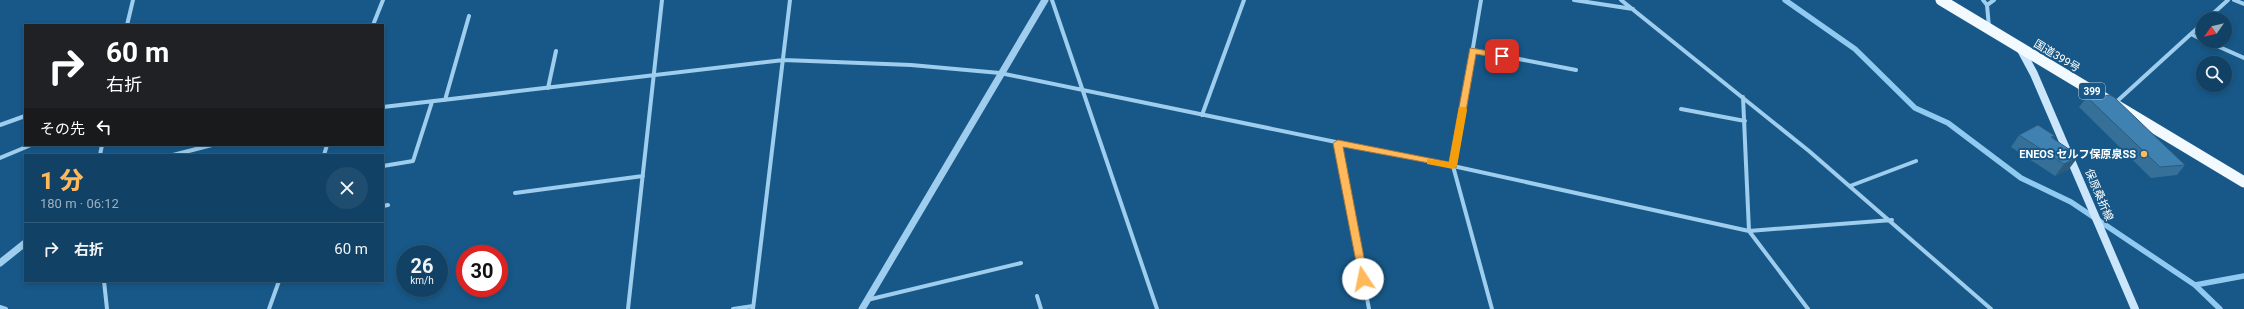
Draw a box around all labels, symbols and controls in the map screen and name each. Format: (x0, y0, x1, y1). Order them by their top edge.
north arrow (2196, 12, 2232, 48)
map controls (2196, 12, 2232, 92)
text: 60 m (106, 36, 169, 69)
street label: 国道399号 (2032, 37, 2082, 75)
pin (1485, 39, 1519, 73)
icon: right (40, 40, 92, 92)
icon: arrive (1491, 45, 1513, 67)
button: search (2196, 56, 2232, 92)
text: 右折 (106, 74, 142, 95)
road number: 399 (2079, 83, 2105, 99)
icon: left (93, 116, 115, 138)
text: その先 (40, 120, 85, 138)
place label: ENEOS セルフ保原泉SS (2019, 148, 2136, 161)
marker: ENEOS セルフ保原泉SS (2139, 149, 2149, 159)
text: 1 分 (40, 167, 84, 195)
button: close (326, 167, 368, 209)
street label: 保原桑折線 (2082, 167, 2116, 223)
text: 180 m · 06:12 (40, 196, 119, 211)
icon: right (40, 238, 62, 260)
text: 60 m (334, 240, 368, 258)
text: 右折 (74, 241, 104, 259)
speed limit sign: 30 (456, 245, 508, 297)
text: 26 (411, 254, 433, 278)
position arrow (1342, 258, 1384, 300)
text: km/h (410, 275, 434, 286)

